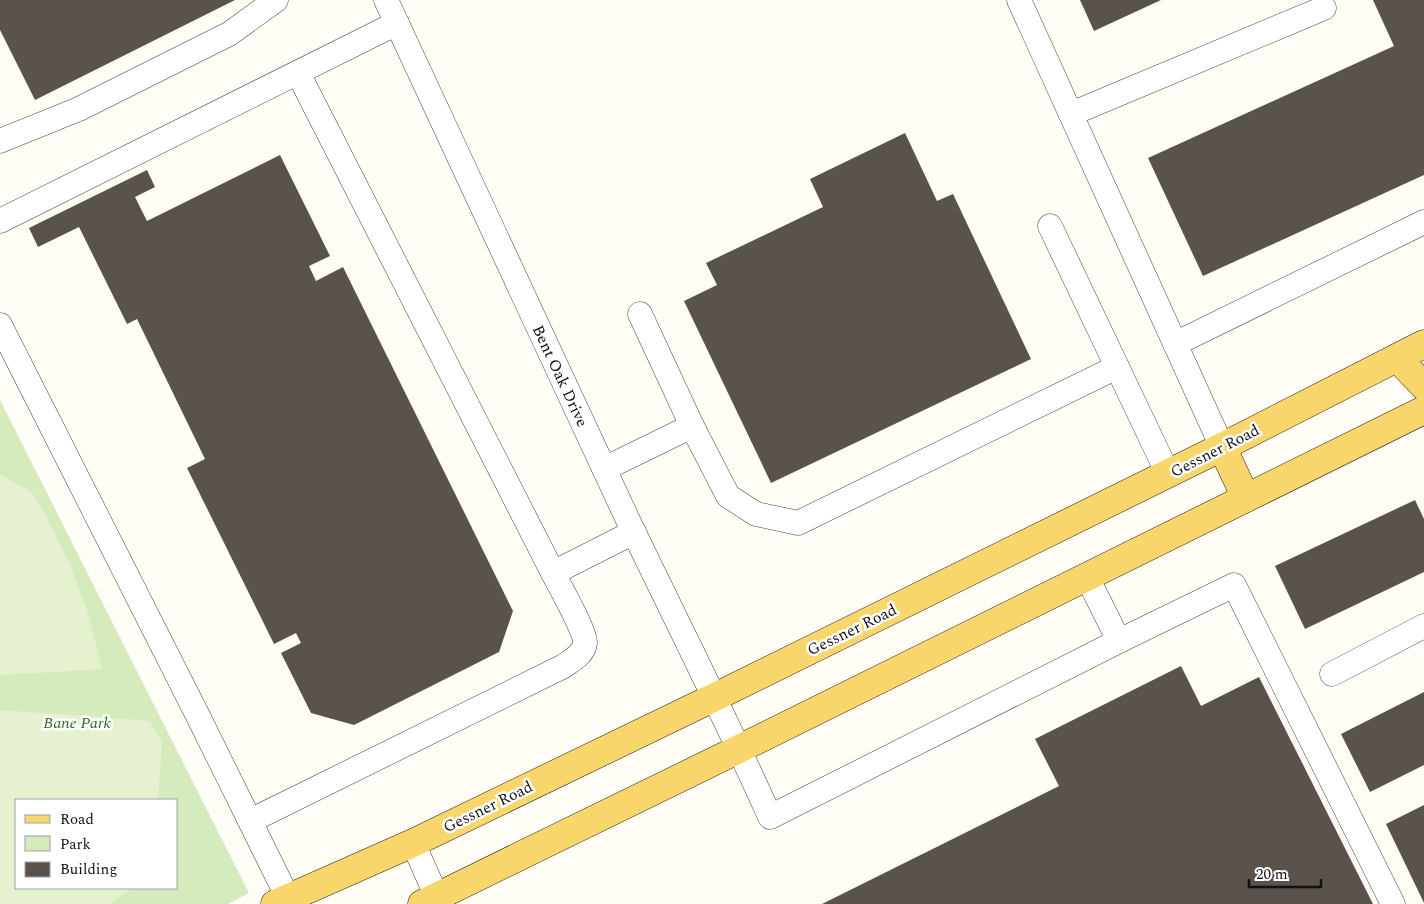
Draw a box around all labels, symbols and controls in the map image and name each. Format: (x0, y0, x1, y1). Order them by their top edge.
street label: Bent Oak Drive (526, 321, 594, 431)
street label: Gessner Road (1166, 418, 1264, 484)
street label: Gessner Road (803, 598, 901, 662)
park label: Bane Park (43, 711, 111, 735)
street label: Gessner Road (439, 775, 537, 839)
legend (15, 799, 178, 889)
text: Road (60, 808, 94, 831)
text: Park (60, 833, 91, 856)
scale bar (1249, 856, 1322, 888)
text: Building (60, 858, 117, 881)
text: 20 m (1256, 863, 1288, 886)

